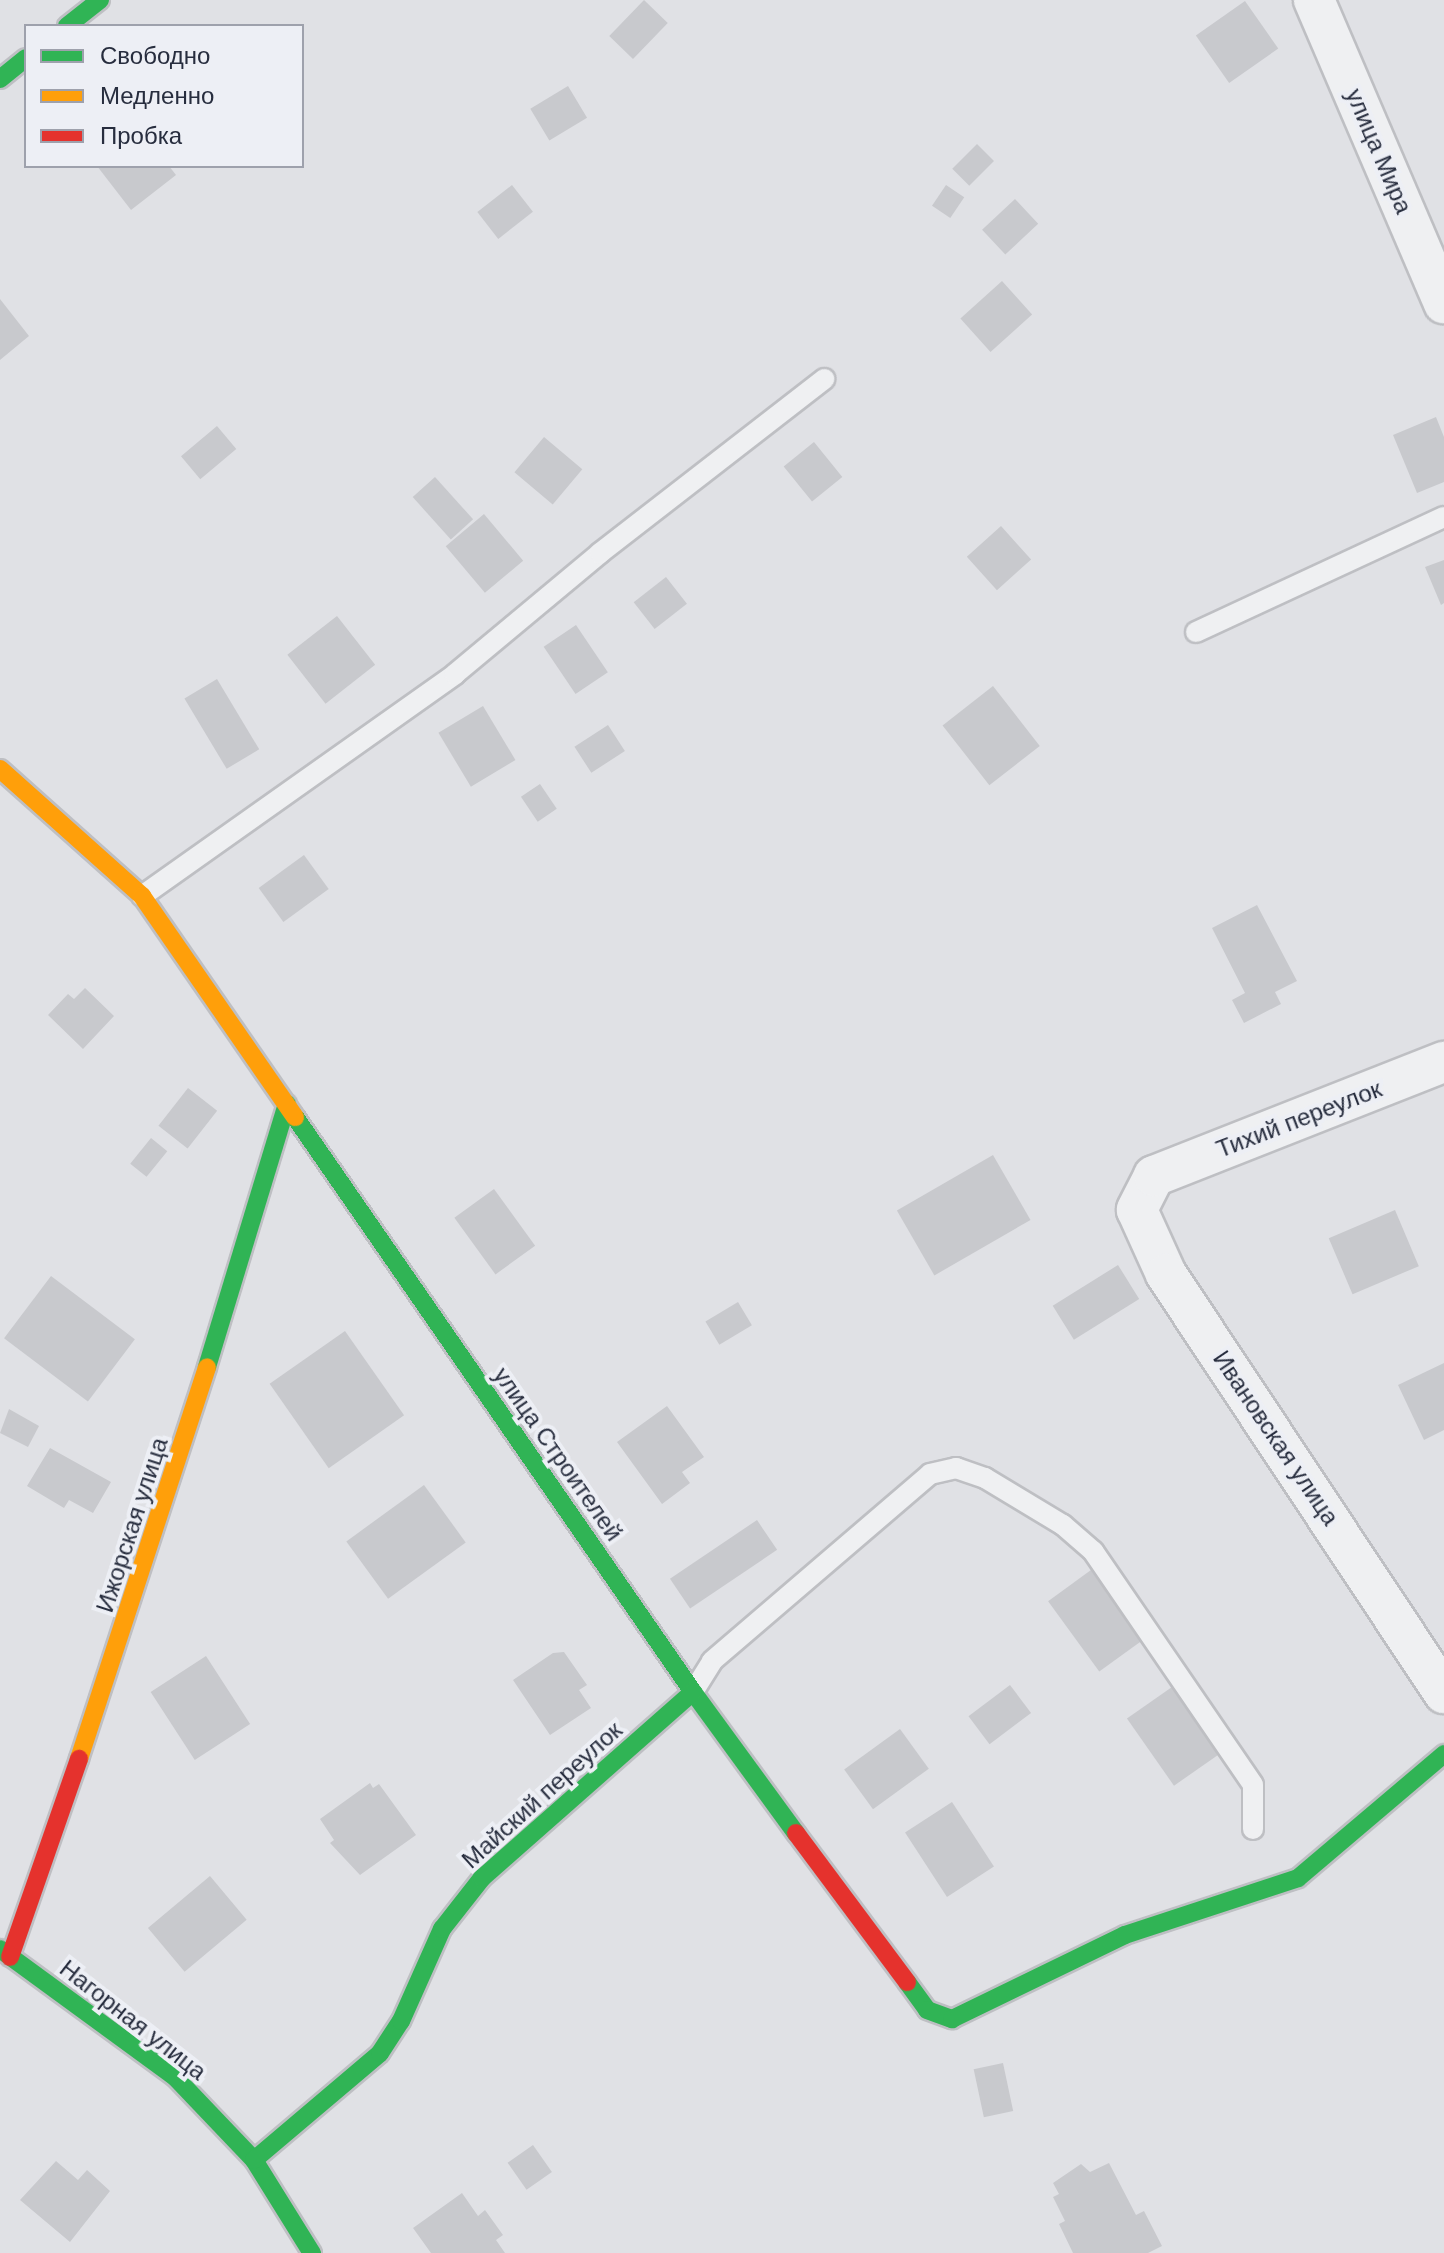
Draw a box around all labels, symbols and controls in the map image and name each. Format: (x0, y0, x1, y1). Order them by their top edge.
legend (24, 24, 304, 168)
text: Свободно (100, 42, 210, 69)
text: Медленно (100, 82, 214, 109)
street label: улица Мира (1340, 84, 1418, 218)
text: Пробка (100, 122, 182, 149)
street label: Тихий переулок (1212, 1074, 1386, 1164)
street label: Ивановская улица (1207, 1345, 1345, 1531)
street label: улица Строителей (487, 1362, 629, 1546)
street label: Ижорская улица (90, 1434, 174, 1616)
street label: Майский переулок (456, 1716, 628, 1874)
street label: Нагорная улица (54, 1954, 212, 2086)

